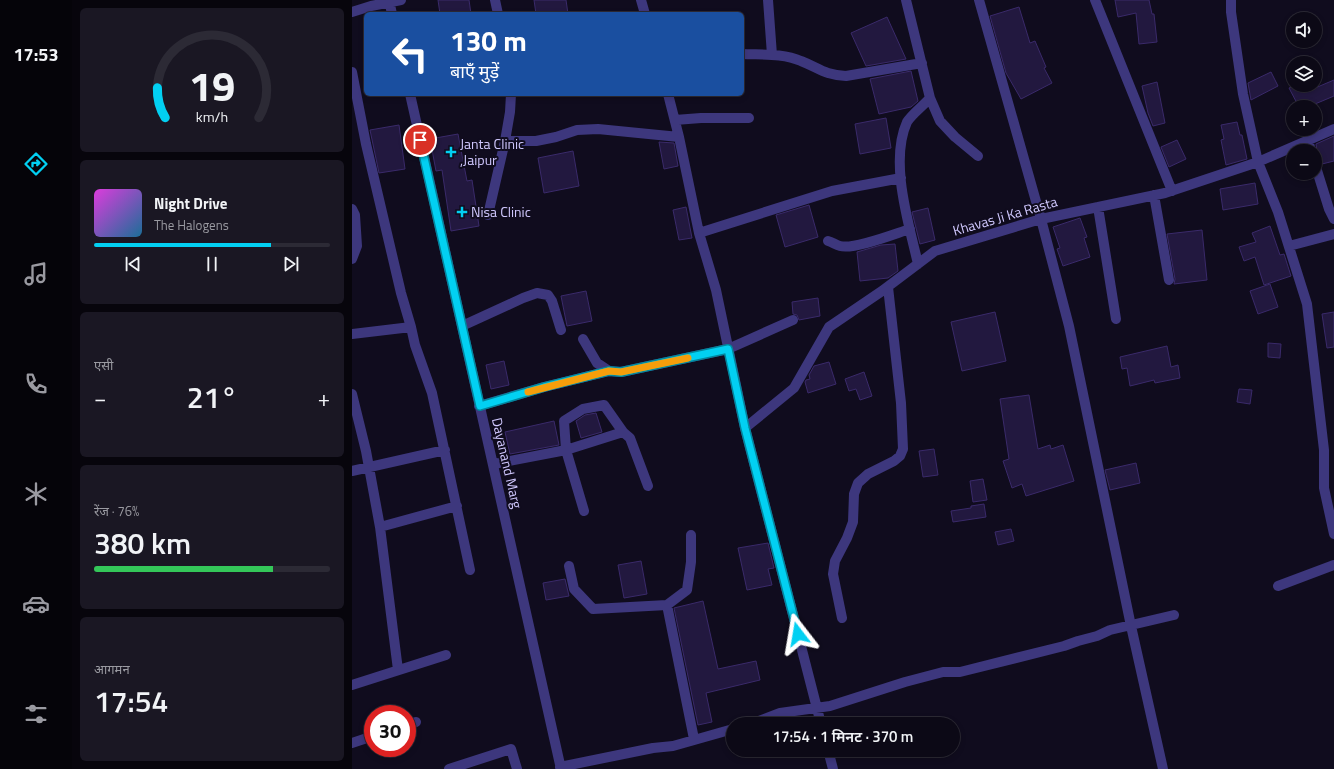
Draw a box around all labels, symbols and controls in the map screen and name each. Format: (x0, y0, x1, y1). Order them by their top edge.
map controls (1286, 12, 1322, 180)
button: sound (1286, 12, 1322, 48)
text: 130 m (450, 19, 527, 62)
icon: left (384, 28, 436, 80)
text: 17:53 (14, 41, 58, 68)
text: 19 (189, 54, 235, 117)
button: layers (1286, 56, 1322, 92)
text: बाएँ मुड़ें (450, 58, 499, 85)
button: + (1286, 100, 1322, 136)
text: km/h (196, 106, 228, 128)
pin (403, 123, 437, 157)
icon: arrive (409, 129, 431, 151)
place label: Janta Clinic ,Jaipur (460, 133, 524, 170)
button: − (1286, 144, 1322, 180)
marker: Janta Clinic ,Jaipur (445, 146, 457, 158)
icon: directions (22, 150, 50, 178)
street label: Khavas Ji Ka Rasta (950, 191, 1060, 240)
text: Night Drive (154, 192, 227, 215)
place label: Nisa Clinic (471, 201, 531, 222)
marker: Nisa Clinic (456, 206, 468, 218)
text: The Halogens (154, 215, 229, 235)
icon: previous (122, 253, 144, 275)
icon: pause (201, 253, 223, 275)
icon: next (280, 253, 302, 275)
icon: music (22, 260, 50, 288)
text: एसी (94, 355, 113, 375)
icon: phone (22, 370, 50, 398)
text: 21° (187, 374, 237, 420)
text: − (94, 381, 106, 415)
text: + (318, 381, 330, 415)
street label: Dayanand Marg (487, 415, 528, 511)
icon: climate (22, 480, 50, 508)
text: रेंज · 76% (94, 501, 139, 521)
text: 380 km (94, 520, 191, 566)
icon: car (22, 590, 50, 618)
position arrow (777, 613, 819, 655)
text: आगमन (94, 659, 130, 679)
text: 17:54 (94, 678, 168, 724)
icon: filters (22, 700, 50, 728)
speed limit sign: 30 (364, 705, 416, 757)
text: 17:54 · 1 मिनट · 370 m (773, 725, 913, 748)

